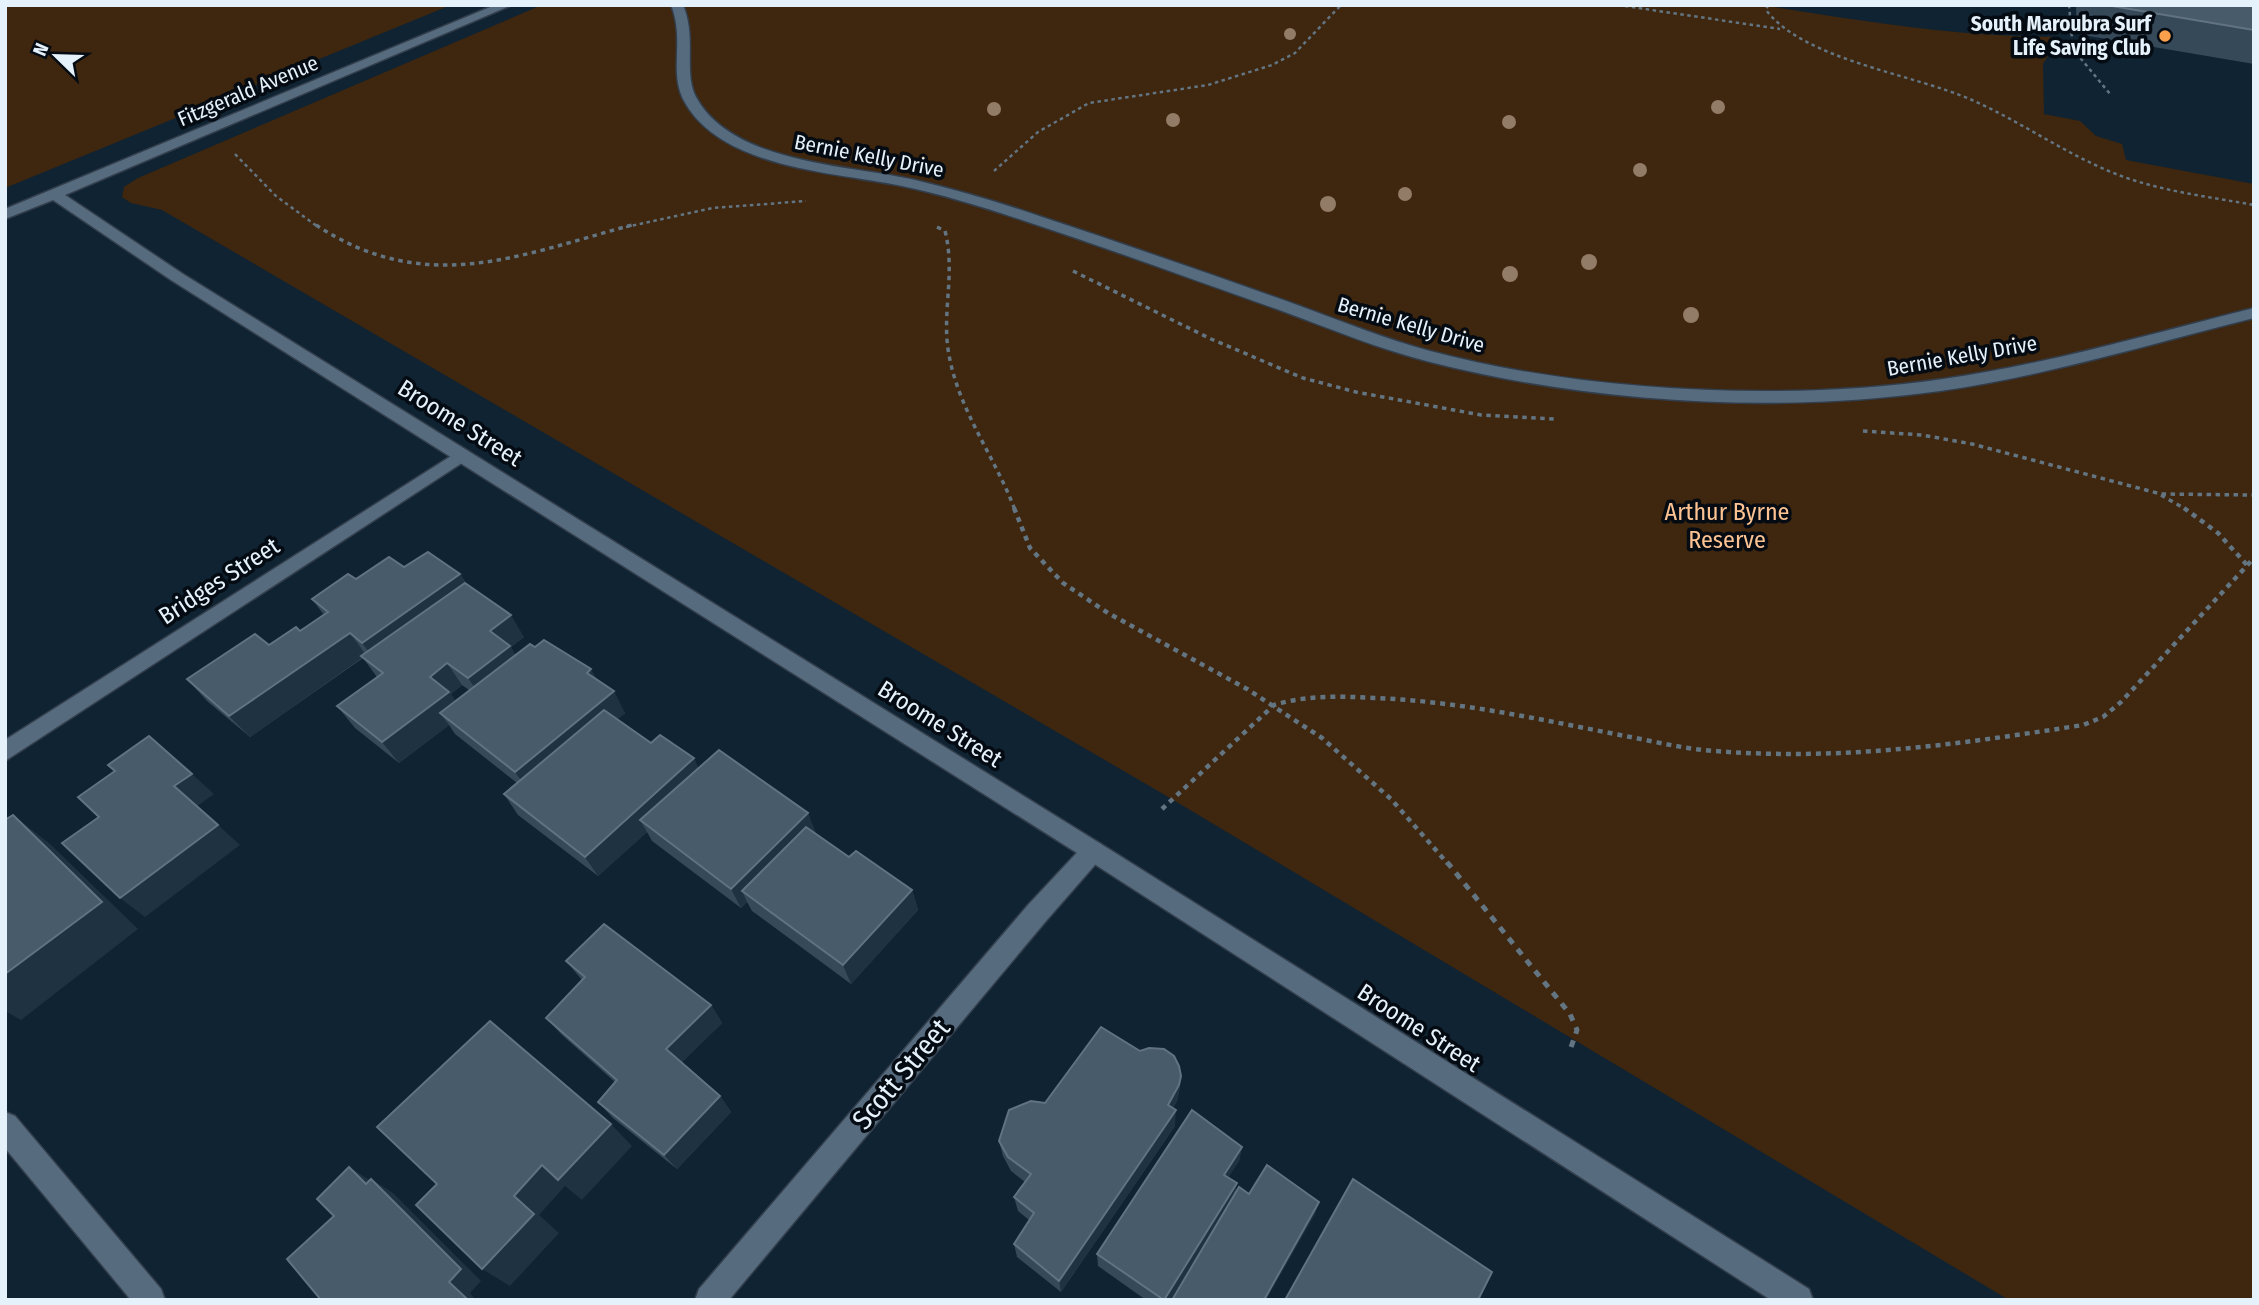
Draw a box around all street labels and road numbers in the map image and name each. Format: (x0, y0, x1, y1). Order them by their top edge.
street label: Fitzgerald Avenue (174, 50, 322, 132)
street label: Bernie Kelly Drive (792, 129, 946, 183)
street label: Bernie Kelly Drive (1335, 292, 1487, 358)
street label: Bernie Kelly Drive (1885, 330, 2039, 382)
street label: Broome Street (393, 374, 527, 472)
street label: Bridges Street (153, 532, 285, 630)
street label: Broome Street (873, 675, 1007, 773)
street label: Broome Street (1352, 978, 1486, 1078)
street label: Scott Street (845, 1012, 957, 1136)

